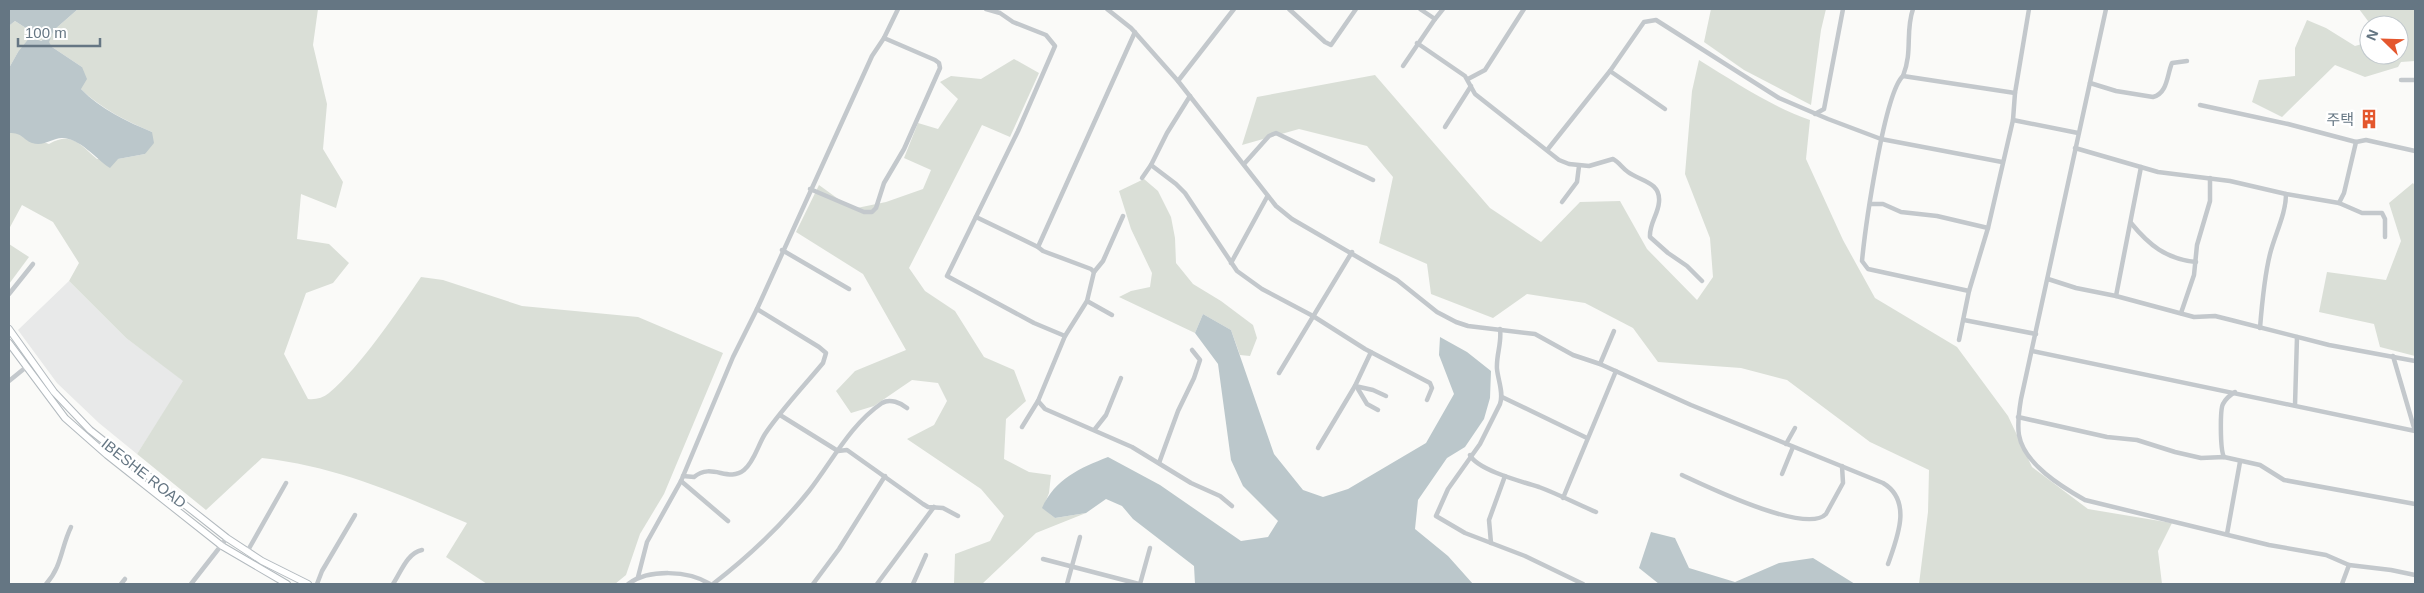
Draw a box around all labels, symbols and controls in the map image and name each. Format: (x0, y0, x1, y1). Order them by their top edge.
scale bar (18, 15, 100, 47)
north arrow (2359, 15, 2409, 65)
text: 100 m (25, 24, 67, 41)
text: N (2363, 27, 2381, 43)
building icon: 주택 (2358, 108, 2380, 130)
place label: 주택 (2326, 111, 2354, 128)
street label: IBESHE ROAD (98, 435, 190, 511)

